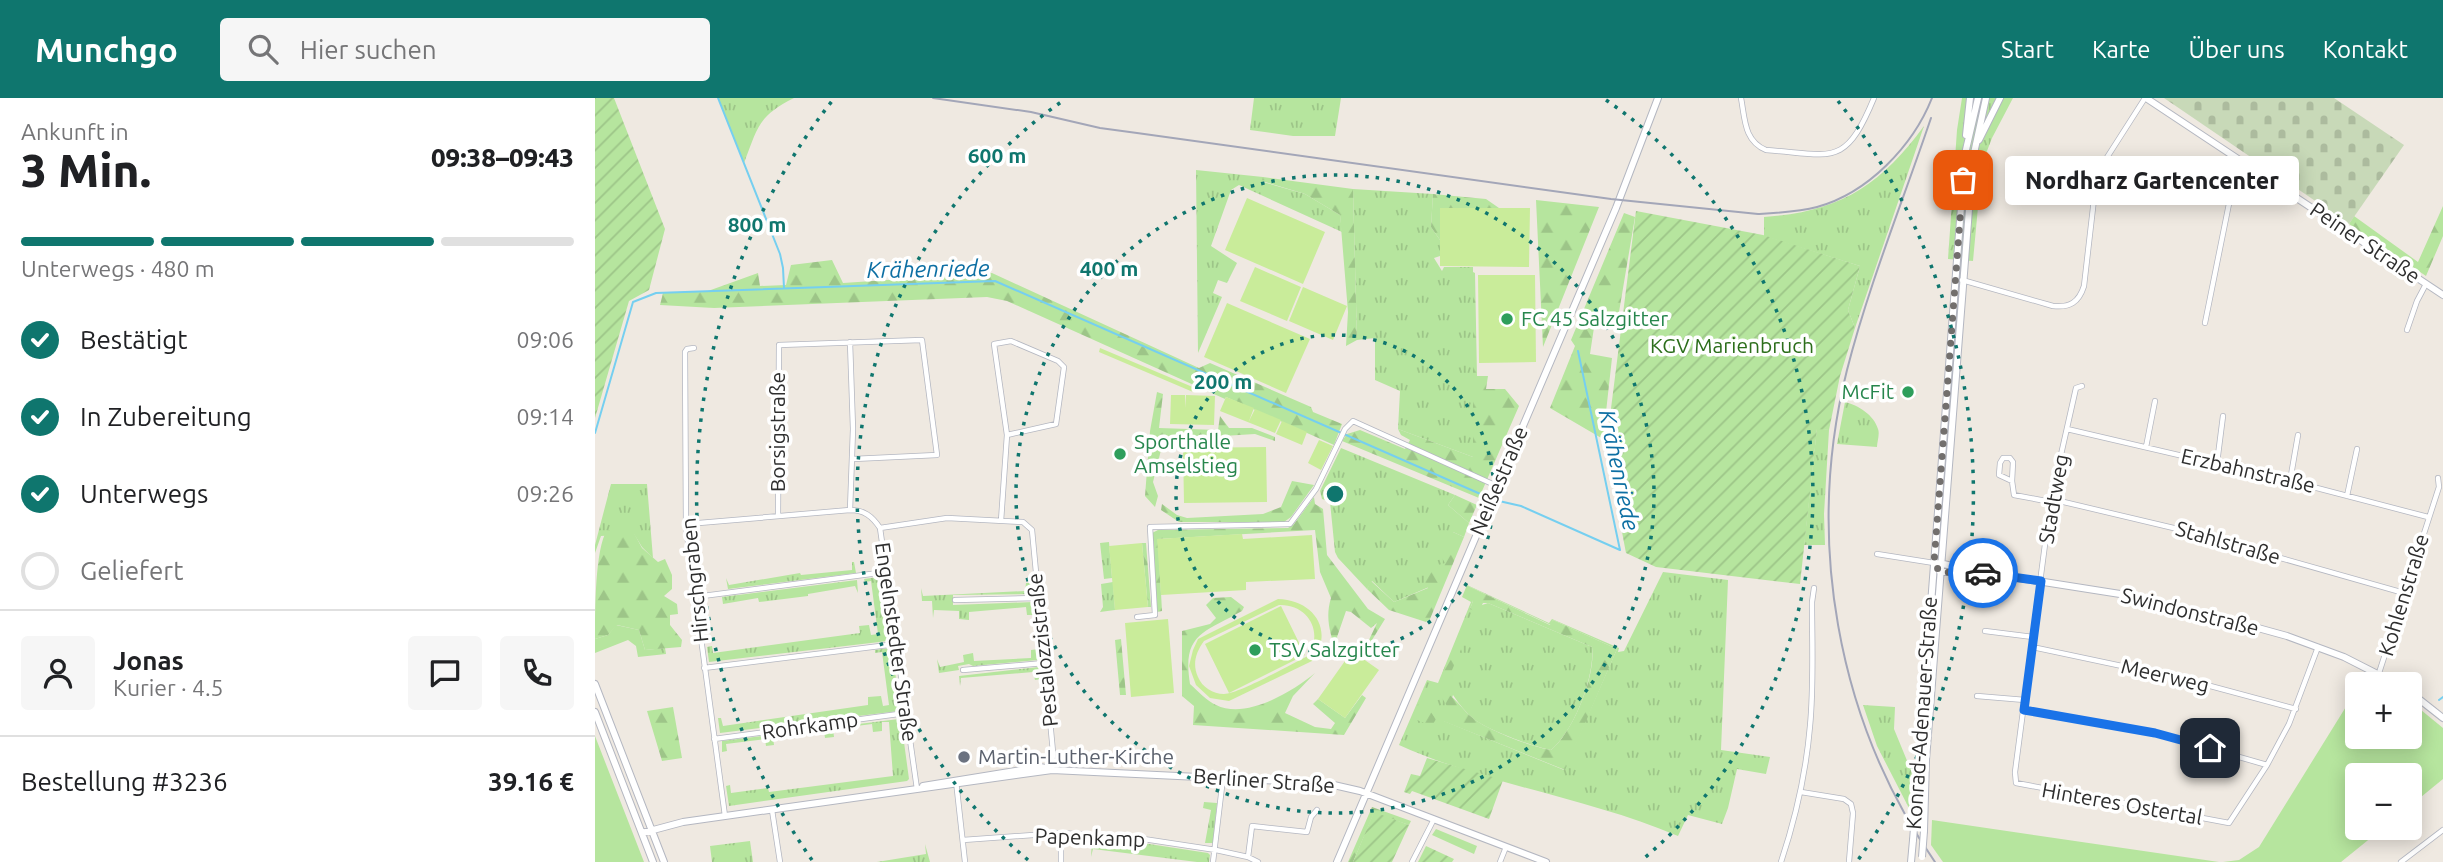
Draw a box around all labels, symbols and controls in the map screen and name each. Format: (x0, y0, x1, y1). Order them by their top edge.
search box (220, 18, 710, 81)
icon: search (244, 30, 282, 68)
text: Munchgo (35, 31, 178, 68)
text: Hier suchen (300, 35, 437, 64)
text: Start (2001, 36, 2054, 63)
text: Karte (2092, 36, 2151, 63)
text: Über uns (2189, 36, 2285, 63)
text: Kontakt (2323, 36, 2408, 63)
text: Ankunft in (21, 119, 129, 144)
text: 09:38–09:43 (431, 143, 574, 172)
text: 600 m (968, 143, 1026, 167)
text: 3 Min. (21, 144, 151, 196)
pin (1933, 150, 1993, 210)
callout: Nordharz Gartencenter (2005, 155, 2299, 204)
icon: bag (1944, 161, 1982, 199)
text: Nordharz Gartencenter (2025, 168, 2279, 193)
street label: Peiner Straße (2306, 197, 2425, 288)
text: 800 m (728, 212, 786, 236)
water label: Krähenriede (866, 255, 990, 282)
text: Unterwegs · 480 m (21, 256, 215, 281)
text: 400 m (1080, 256, 1138, 280)
place label: FC 45 Salzgitter (1521, 306, 1668, 330)
marker: FC 45 Salzgitter (1499, 311, 1515, 327)
icon: check (21, 321, 59, 359)
text: Bestätigt (80, 325, 187, 354)
text: 09:06 (516, 327, 574, 352)
park label: KGV Marienbruch (1650, 333, 1814, 357)
text: 200 m (1194, 369, 1252, 393)
street label: Borsigstraße (765, 372, 789, 492)
place label: McFit (1842, 379, 1894, 403)
marker: McFit (1900, 384, 1916, 400)
icon: check (21, 398, 59, 436)
text: In Zubereitung (80, 402, 252, 431)
text: 09:14 (516, 404, 574, 429)
water label: Krähenriede (1594, 407, 1645, 533)
street label: Neißestraße (1464, 422, 1532, 539)
place label: Sporthalle Amselstieg (1134, 429, 1238, 477)
street label: Erzbahnstraße (2179, 443, 2318, 497)
marker: Sporthalle Amselstieg (1112, 446, 1128, 462)
street label: Stadtweg (2033, 452, 2073, 545)
icon: check (21, 475, 59, 513)
text: Unterwegs (80, 479, 208, 508)
text: 09:26 (516, 481, 574, 506)
centre of rings (1323, 482, 1347, 506)
street label: Stahlstraße (2173, 516, 2283, 568)
street label: Hirschgraben (676, 517, 712, 644)
street label: Kohlenstraße (2373, 531, 2433, 659)
courier (1948, 538, 2018, 608)
street label: Engelnstedter Straße (871, 541, 923, 743)
icon: car (1964, 554, 2002, 592)
text: Geliefert (80, 556, 183, 585)
street label: Pestalozzistraße (1022, 572, 1062, 728)
street label: Swindonstraße (2119, 582, 2262, 640)
street label: Konrad-Adenauer-Straße (1901, 596, 1941, 830)
button: person (21, 636, 95, 710)
button: chat (408, 636, 482, 710)
button: phone (500, 636, 574, 710)
place label: TSV Salzgitter (1269, 637, 1400, 661)
marker: TSV Salzgitter (1247, 642, 1263, 658)
text: Jonas (113, 646, 184, 675)
street label: Meerweg (2119, 653, 2212, 697)
map controls (2345, 672, 2422, 840)
button: + (2345, 672, 2422, 749)
text: Kurier · 4.5 (113, 675, 224, 700)
street label: Rohrkamp (760, 706, 860, 744)
pin (2180, 718, 2240, 778)
icon: home (2191, 729, 2229, 767)
place label: Martin-Luther-Kirche (978, 744, 1174, 768)
marker: Martin-Luther-Kirche (956, 749, 972, 765)
street label: Berliner Straße (1192, 763, 1336, 797)
button: − (2345, 763, 2422, 840)
text: Bestellung #3236 (21, 767, 228, 796)
text: 39.16 € (488, 767, 574, 796)
street label: Hinteres Ostertal (2040, 777, 2204, 829)
street label: Papenkamp (1034, 823, 1146, 851)

